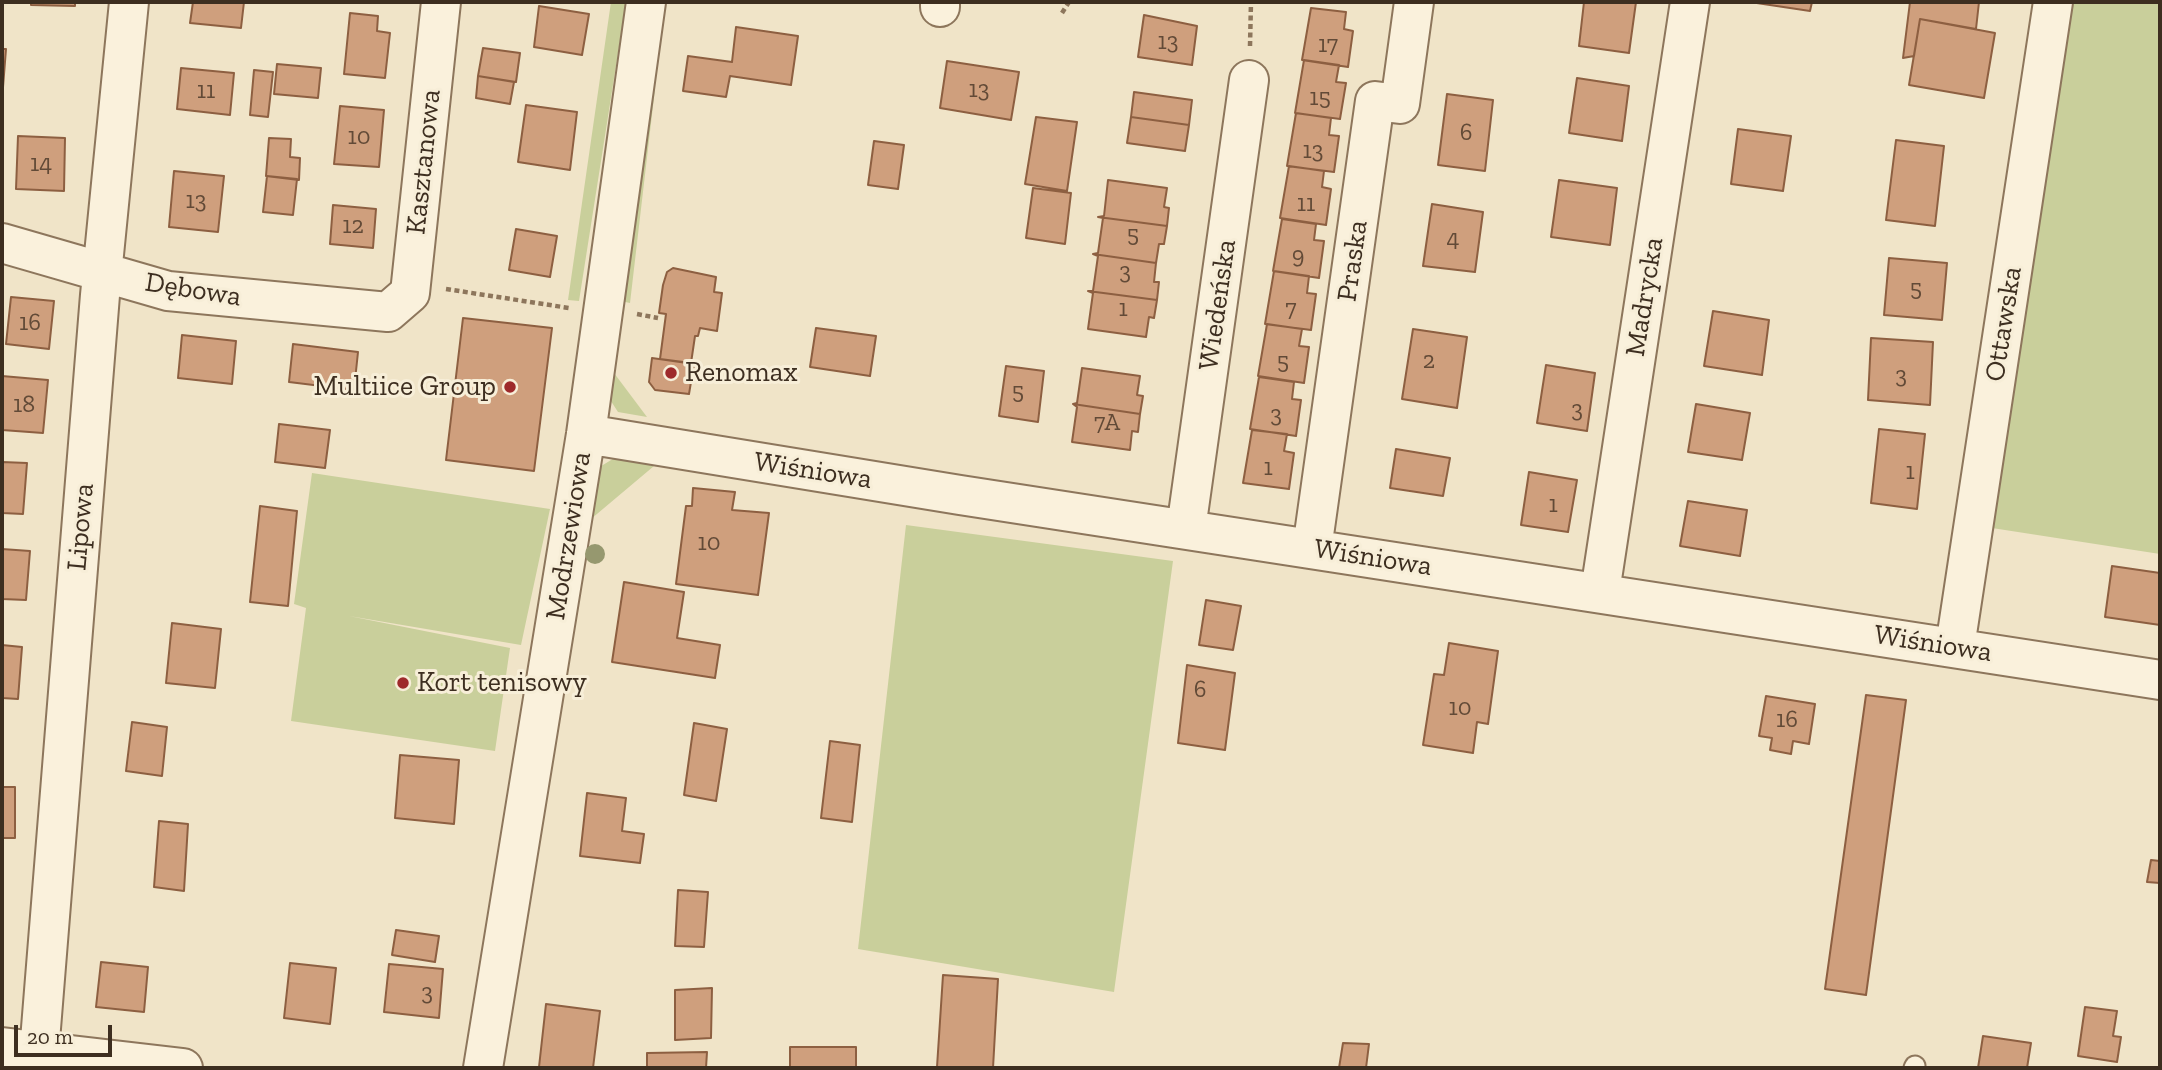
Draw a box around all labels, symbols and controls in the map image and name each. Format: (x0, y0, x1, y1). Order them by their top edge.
house number: 13 (1158, 28, 1178, 56)
house number: 17 (1318, 31, 1338, 59)
house number: 13 (969, 76, 989, 104)
house number: 11 (197, 77, 215, 105)
house number: 15 (1309, 84, 1331, 112)
street label: Kasztanowa (400, 88, 448, 236)
house number: 6 (1460, 119, 1472, 147)
house number: 10 (347, 123, 371, 151)
house number: 13 (1303, 137, 1323, 165)
house number: 14 (30, 150, 52, 178)
house number: 13 (186, 187, 206, 215)
house number: 11 (1297, 190, 1315, 218)
house number: 12 (342, 212, 364, 240)
street label: Praska (1331, 218, 1375, 304)
house number: 5 (1127, 221, 1139, 249)
house number: 4 (1447, 225, 1459, 253)
street label: Madrycka (1619, 235, 1671, 359)
street label: Wiedeńska (1192, 238, 1244, 372)
house number: 9 (1292, 242, 1304, 270)
house number: 3 (1119, 258, 1131, 286)
street label: Ottawska (1978, 264, 2030, 384)
street label: Dębowa (143, 266, 243, 314)
house number: 5 (1910, 275, 1922, 303)
house number: 1 (1118, 295, 1128, 323)
house number: 7 (1285, 295, 1297, 323)
house number: 16 (19, 309, 41, 337)
house number: 2 (1423, 347, 1435, 375)
house number: 5 (1277, 348, 1289, 376)
place label: Renomax (685, 356, 798, 390)
house number: 3 (1895, 362, 1907, 390)
marker: Renomax (663, 365, 679, 381)
place label: Multiice Group (314, 370, 496, 404)
house number: 5 (1012, 378, 1024, 406)
marker: Multiice Group (502, 379, 518, 395)
house number: 18 (13, 391, 35, 419)
house number: 3 (1571, 396, 1583, 424)
house number: 3 (1270, 401, 1282, 429)
house number: 7A (1094, 409, 1120, 437)
street label: Wiśniowa (752, 445, 874, 497)
street label: Modrzewiowa (539, 450, 599, 622)
house number: 1 (1263, 454, 1273, 482)
house number: 1 (1905, 458, 1915, 486)
street label: Lipowa (60, 482, 102, 572)
house number: 1 (1548, 491, 1558, 519)
house number: 10 (697, 529, 721, 557)
street label: Wiśniowa (1312, 532, 1434, 584)
street label: Wiśniowa (1872, 618, 1994, 670)
place label: Kort tenisowy (417, 666, 587, 700)
marker: Kort tenisowy (395, 675, 411, 691)
house number: 6 (1194, 676, 1206, 704)
house number: 10 (1448, 694, 1472, 722)
house number: 16 (1776, 706, 1798, 734)
house number: 3 (421, 979, 433, 1007)
scale bar (18, 1010, 116, 1054)
text: 20 m (27, 1024, 73, 1049)

